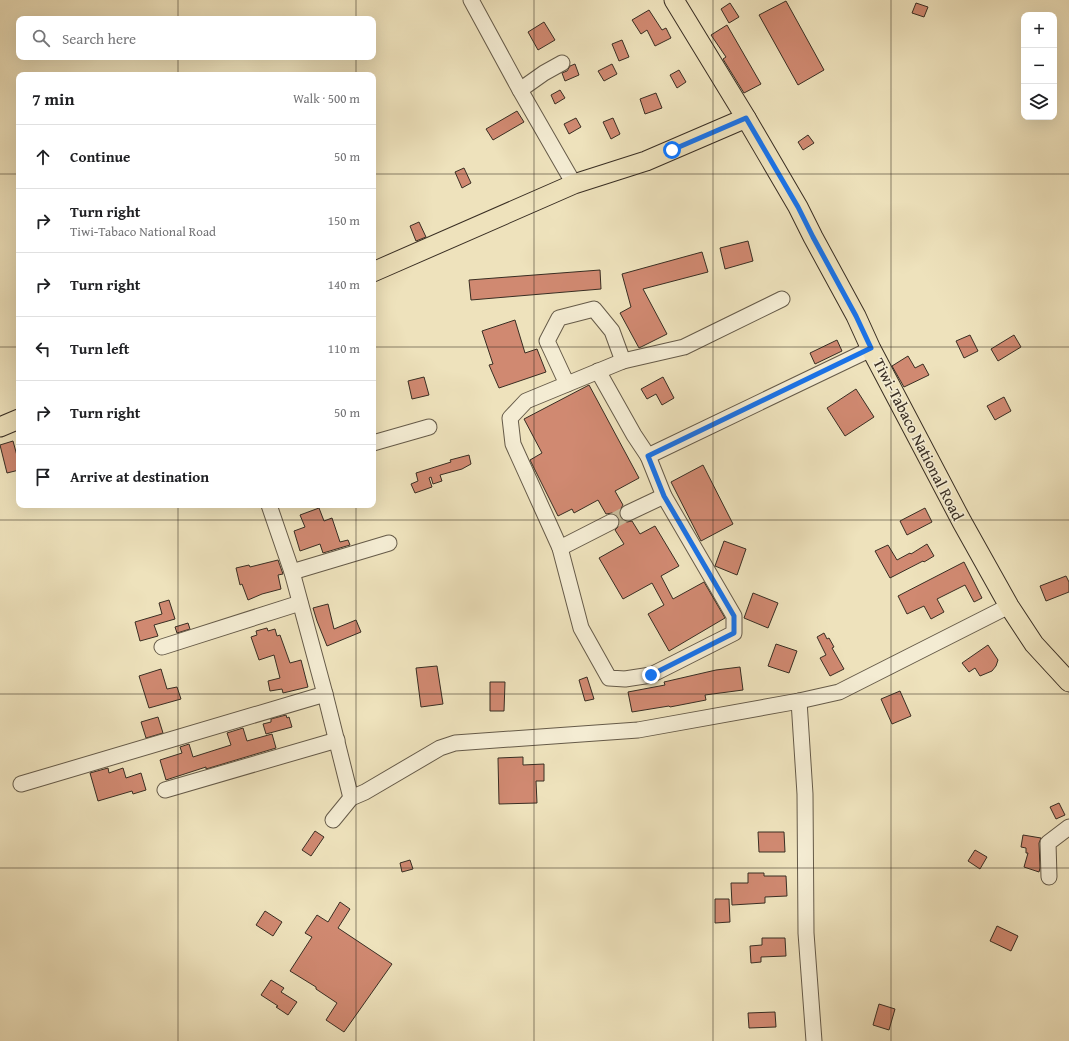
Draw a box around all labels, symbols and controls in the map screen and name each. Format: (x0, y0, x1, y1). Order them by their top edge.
map controls (1021, 12, 1057, 120)
button: + (1021, 12, 1057, 48)
search box (16, 16, 376, 60)
icon: search (30, 27, 52, 49)
text: Search here (62, 28, 136, 49)
button: − (1021, 48, 1057, 84)
button: layers (1021, 84, 1057, 120)
text: 7 min (32, 86, 74, 111)
text: Walk · 500 m (293, 89, 360, 108)
route start (663, 141, 681, 159)
icon: ahead (32, 146, 54, 168)
text: Continue (70, 146, 131, 167)
text: 50 m (334, 147, 360, 166)
text: Turn right (70, 201, 141, 222)
icon: right (32, 210, 54, 232)
text: 150 m (328, 211, 360, 230)
text: Tiwi-Tabaco National Road (70, 222, 216, 241)
icon: right (32, 274, 54, 296)
text: Turn right (70, 274, 141, 295)
text: 140 m (328, 275, 360, 294)
icon: left (32, 338, 54, 360)
text: Turn left (70, 338, 129, 359)
text: 110 m (328, 339, 360, 358)
street label: Tiwi-Tabaco National Road (868, 353, 971, 525)
icon: right (32, 402, 54, 424)
text: Turn right (70, 402, 141, 423)
text: 50 m (334, 403, 360, 422)
icon: arrive (32, 466, 54, 488)
text: Arrive at destination (70, 466, 209, 487)
route end (642, 666, 660, 684)

